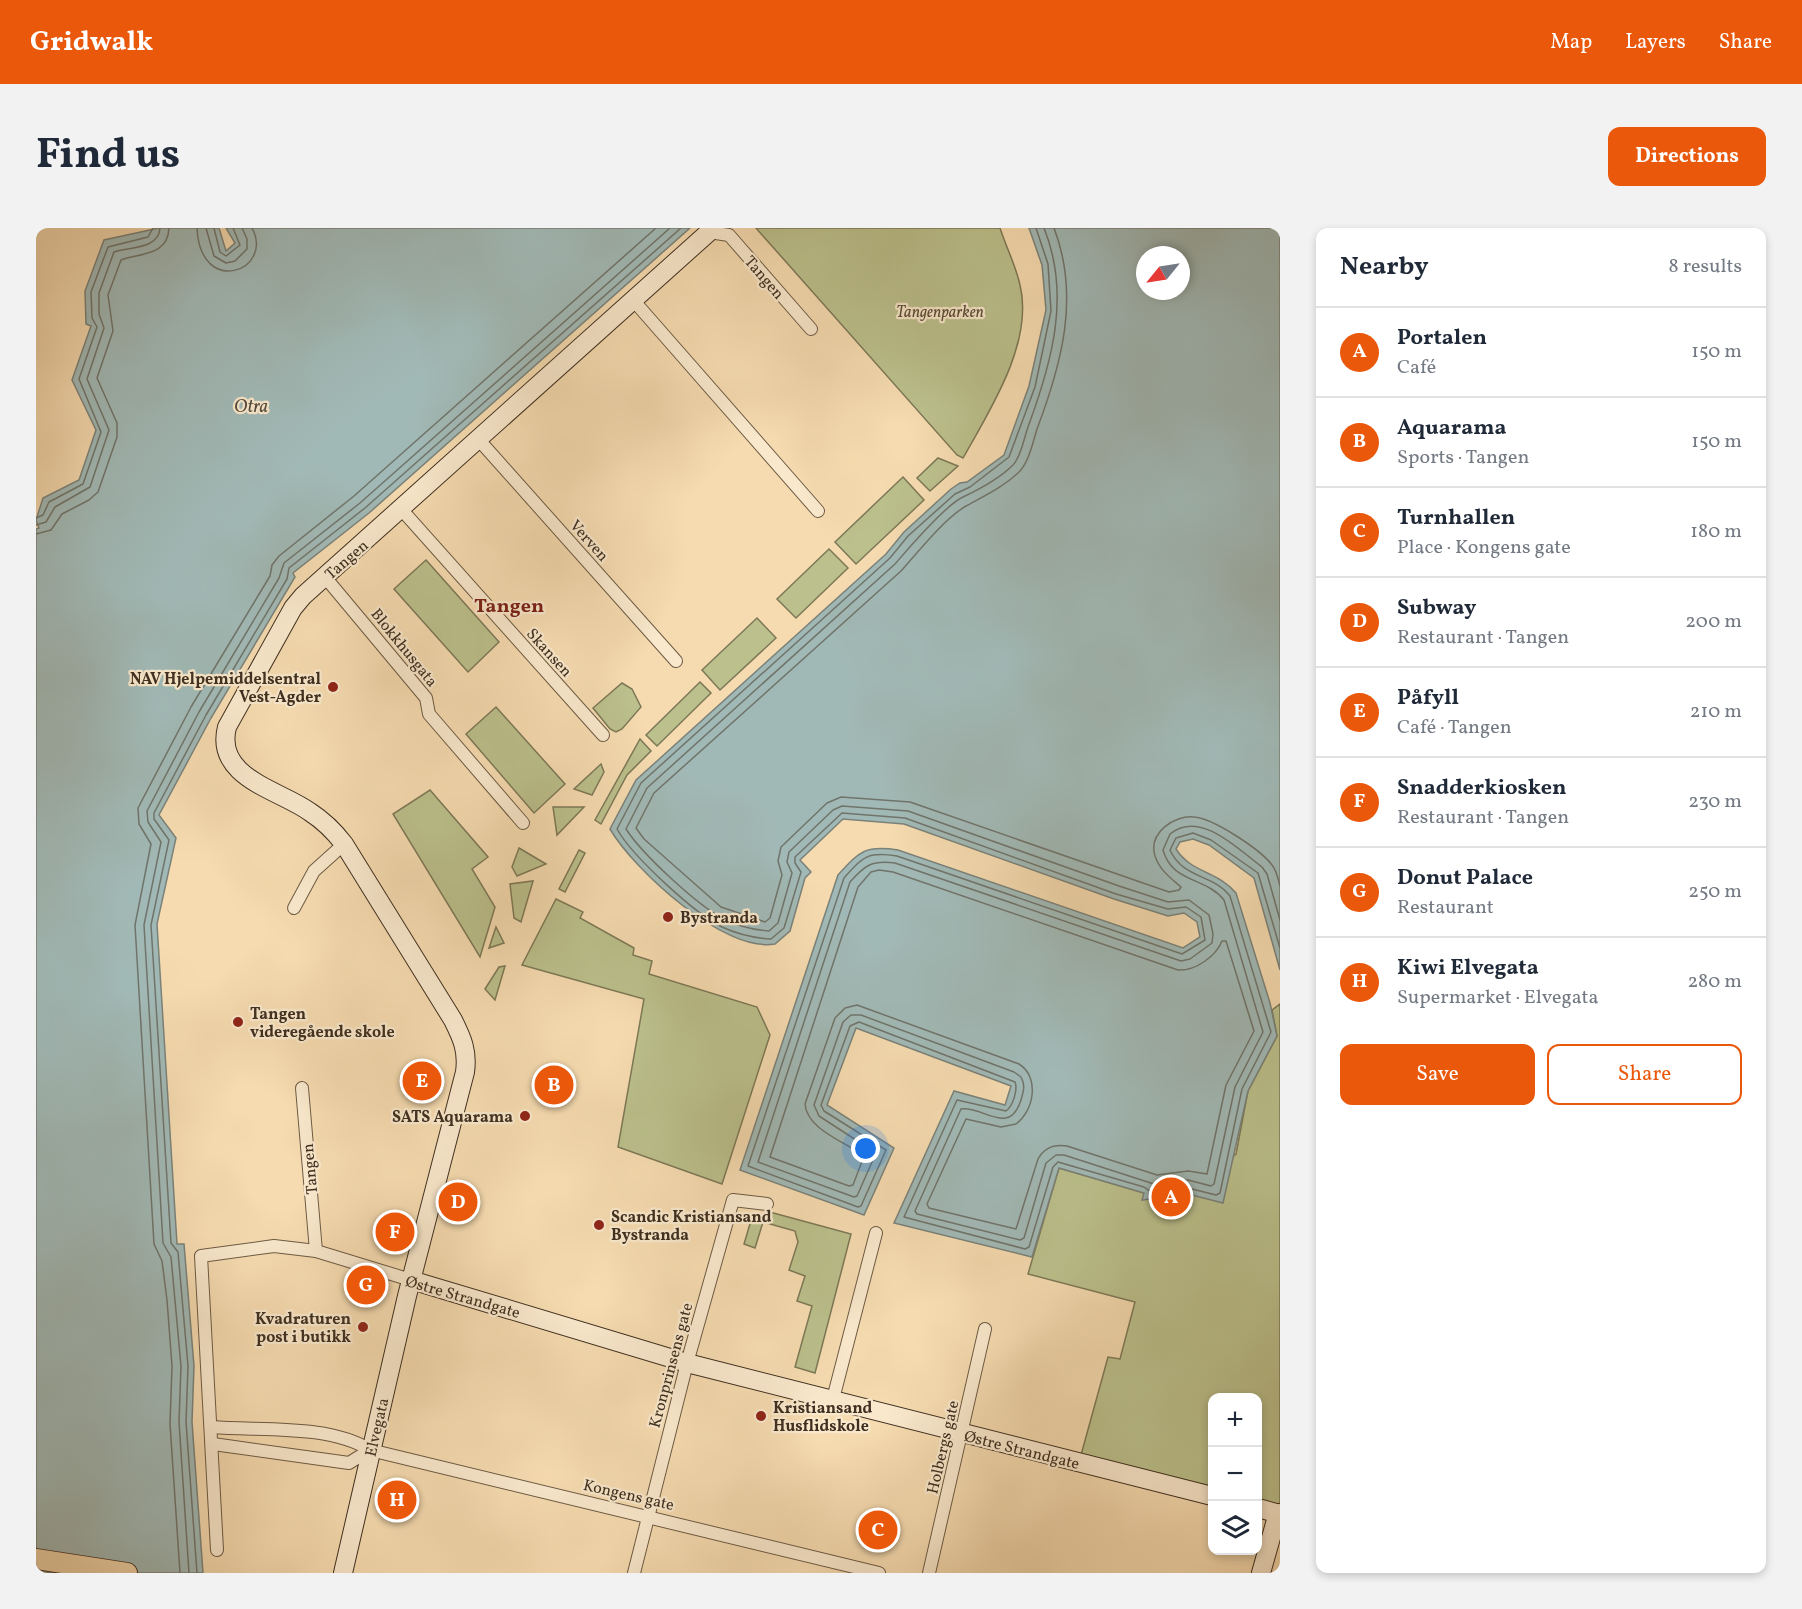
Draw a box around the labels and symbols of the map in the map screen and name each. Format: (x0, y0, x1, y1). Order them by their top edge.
north arrow (1136, 246, 1190, 300)
street label: Tangen (738, 252, 789, 305)
park label: Tangenparken (896, 302, 984, 324)
water label: Otra (234, 395, 268, 420)
street label: Verven (564, 516, 613, 567)
street label: Tangen (321, 535, 374, 586)
district label: Tangen (474, 593, 544, 621)
street label: Blokkhusgata (365, 604, 442, 692)
street label: Skansen (521, 624, 576, 683)
place label: NAV Hjelpemiddelsentral Vest-Agder (130, 669, 322, 709)
marker: NAV Hjelpemiddelsentral Vest-Agder (326, 680, 340, 694)
place label: Bystranda (680, 908, 758, 930)
marker: Bystranda (661, 910, 675, 924)
place label: Tangen videregående skole (250, 1004, 395, 1044)
marker: Tangen videregående skole (231, 1015, 245, 1029)
pin: E (402, 1058, 442, 1104)
pin: B (534, 1062, 574, 1108)
place label: SATS Aquarama (392, 1107, 513, 1129)
marker: SATS Aquarama (518, 1109, 532, 1123)
your location (851, 1134, 880, 1163)
street label: Tangen (298, 1142, 324, 1195)
pin: A (1152, 1174, 1190, 1220)
pin: D (438, 1180, 478, 1224)
place label: Scandic Kristiansand Bystranda (611, 1207, 772, 1247)
pin: F (376, 1210, 414, 1254)
marker: Scandic Kristiansand Bystranda (592, 1218, 606, 1232)
pin: G (346, 1262, 386, 1308)
street label: Østre Strandgate (403, 1271, 522, 1325)
street label: Kronprinsens gate (645, 1300, 699, 1431)
place label: Kvadraturen post i butikk (255, 1309, 351, 1349)
marker: Kvadraturen post i butikk (356, 1320, 370, 1334)
street label: Elvegata (361, 1396, 395, 1459)
place label: Kristiansand Husflidskole (773, 1398, 872, 1438)
street label: Holbergs gate (922, 1398, 965, 1496)
marker: Kristiansand Husflidskole (754, 1409, 768, 1423)
street label: Østre Strandgate (961, 1426, 1082, 1476)
street label: Kongens gate (581, 1475, 676, 1517)
pin: H (378, 1478, 416, 1522)
pin: C (858, 1508, 898, 1552)

